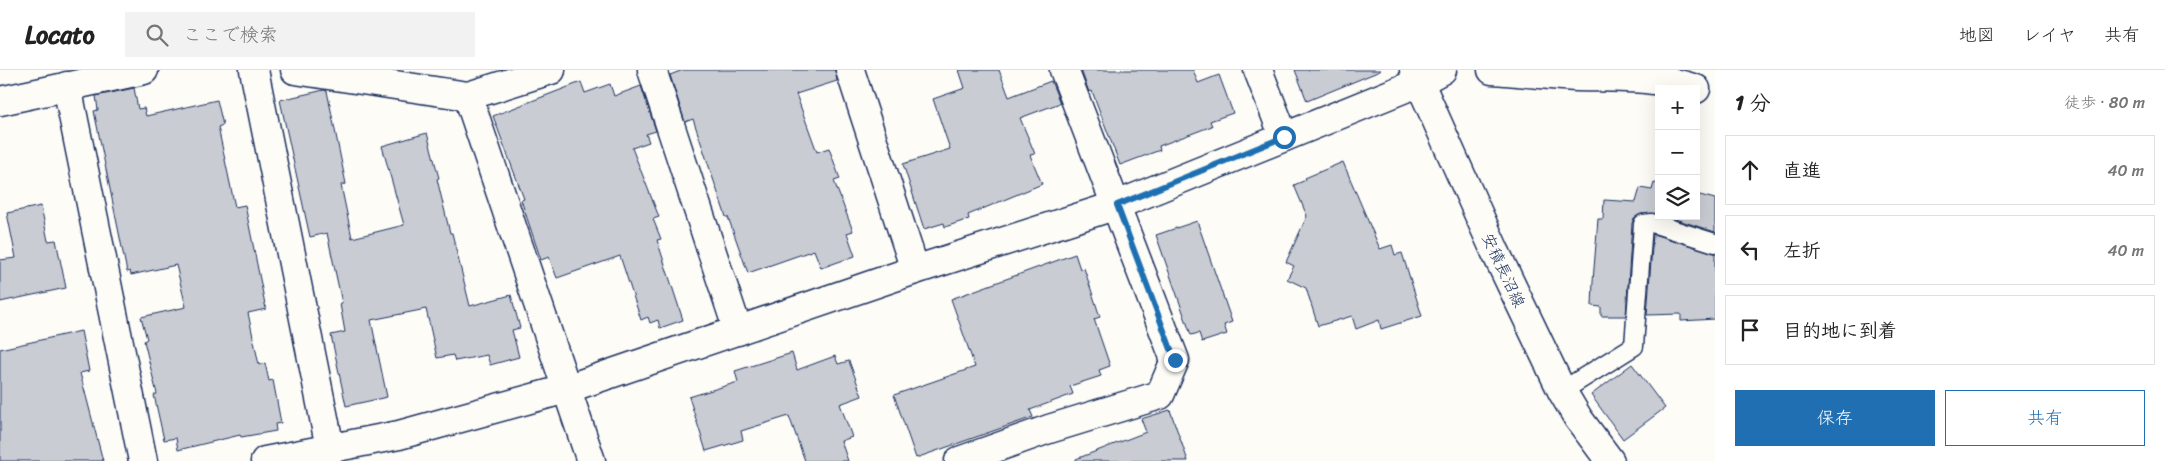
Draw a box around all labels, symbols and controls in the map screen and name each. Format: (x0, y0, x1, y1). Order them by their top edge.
search box (125, 12, 475, 57)
text: Locato (25, 14, 95, 56)
text: ここで検索 (183, 18, 278, 51)
text: 地図 (1959, 19, 1995, 51)
text: レイヤ (2023, 19, 2076, 51)
text: 共有 (2104, 19, 2140, 51)
icon: search (143, 21, 171, 49)
text: 1 分 (1735, 84, 1770, 122)
map controls (1655, 85, 1700, 220)
button: + (1655, 85, 1700, 130)
text: 徒歩 · 80 m (2064, 88, 2145, 117)
route start (1273, 126, 1296, 149)
button: − (1655, 130, 1700, 175)
text: 直進 (1783, 154, 1821, 187)
icon: ahead (1736, 156, 1764, 184)
text: 40 m (2107, 156, 2144, 185)
button: layers (1655, 175, 1700, 220)
street label: 安積長沼線 (1473, 228, 1534, 313)
text: 左折 (1783, 234, 1821, 267)
icon: left (1736, 236, 1764, 264)
text: 40 m (2107, 236, 2144, 265)
text: 目的地に到着 (1783, 314, 1897, 347)
icon: arrive (1736, 316, 1764, 344)
route end (1164, 349, 1187, 372)
button: 保存 (1735, 390, 1935, 446)
button: 共有 (1945, 390, 2145, 446)

